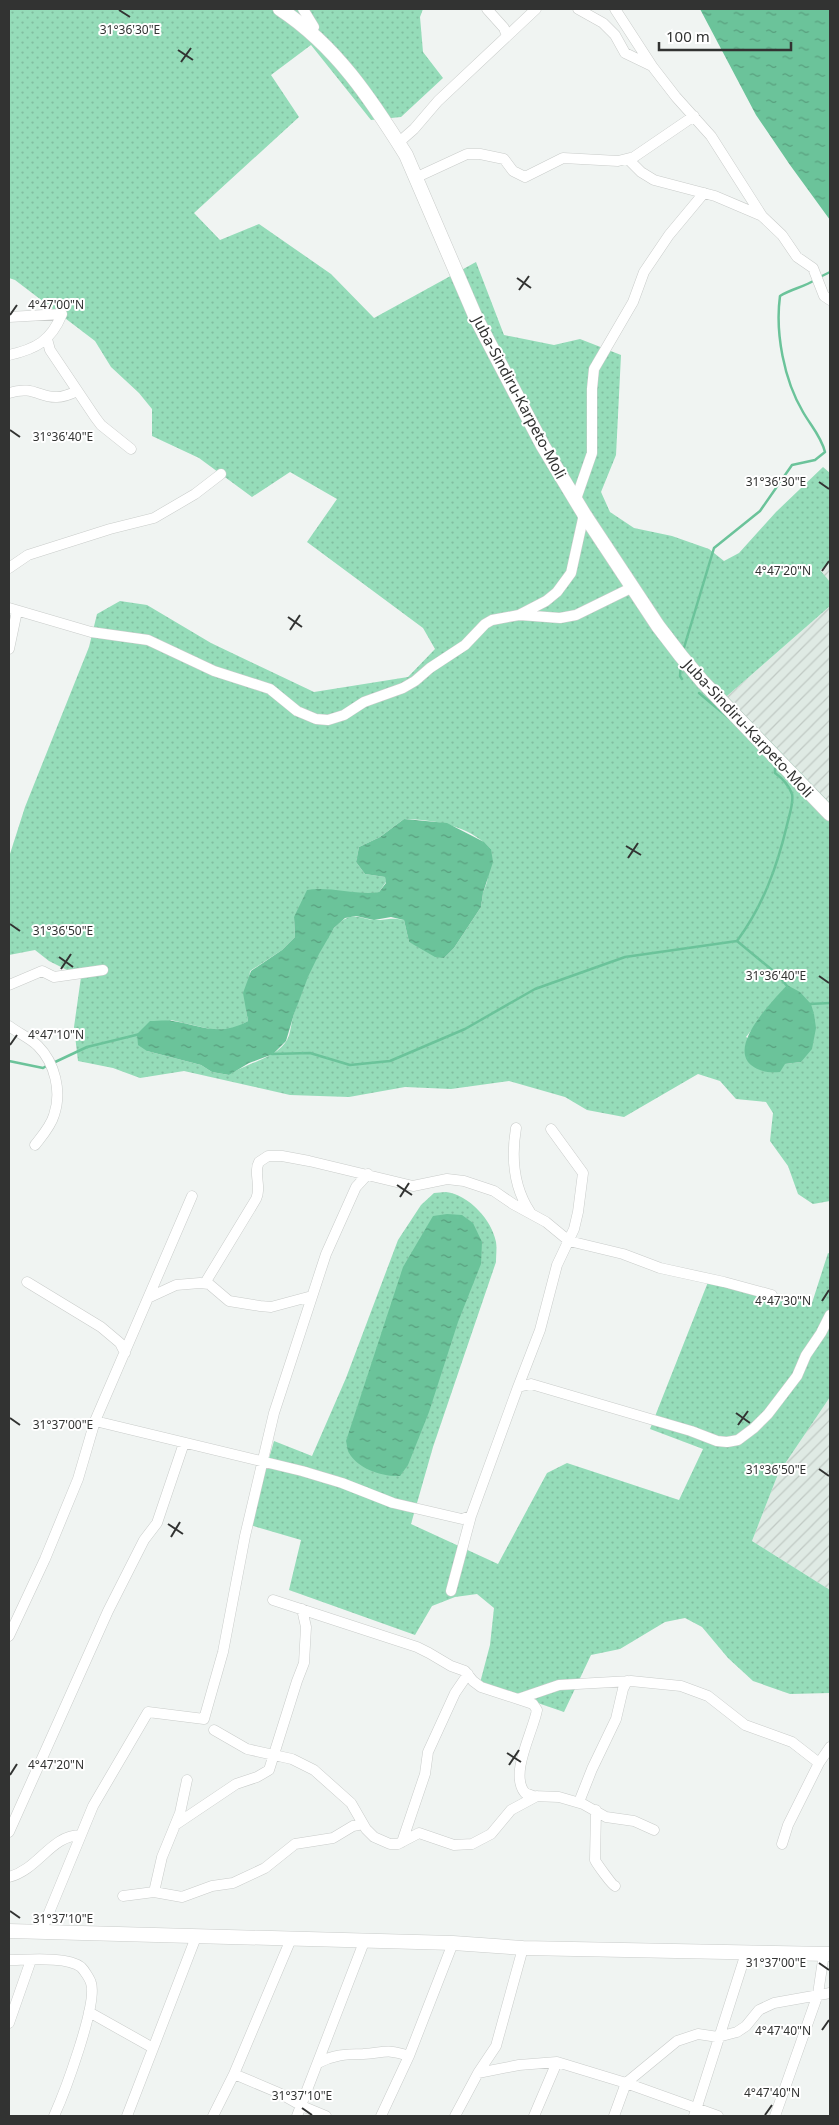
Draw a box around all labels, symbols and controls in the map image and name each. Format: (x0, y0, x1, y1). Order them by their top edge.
scale bar (659, 20, 792, 52)
text: 31°36'30"E (100, 21, 160, 38)
text: 100 m (666, 26, 710, 46)
text: 4°47'00"N (28, 296, 84, 313)
street label: Juba-Sindiru-Karpeto-Moli (468, 310, 572, 482)
text: 31°36'40"E (33, 428, 93, 445)
text: 31°36'30"E (746, 473, 806, 490)
text: 4°47'20"N (755, 562, 811, 579)
street label: Juba-Sindiru-Karpeto-Moli (678, 653, 818, 801)
text: 31°36'50"E (33, 922, 93, 939)
text: 31°36'40"E (746, 967, 806, 984)
text: 4°47'10"N (28, 1026, 84, 1043)
text: 4°47'30"N (755, 1292, 811, 1309)
text: 31°37'00"E (33, 1416, 93, 1433)
text: 31°36'50"E (746, 1461, 806, 1478)
text: 4°47'20"N (28, 1756, 84, 1773)
text: 31°37'10"E (33, 1910, 93, 1927)
text: 31°37'00"E (746, 1954, 806, 1971)
text: 4°47'40"N (755, 2022, 811, 2039)
text: 4°47'40"N (744, 2084, 800, 2101)
text: 31°37'10"E (272, 2087, 332, 2104)

